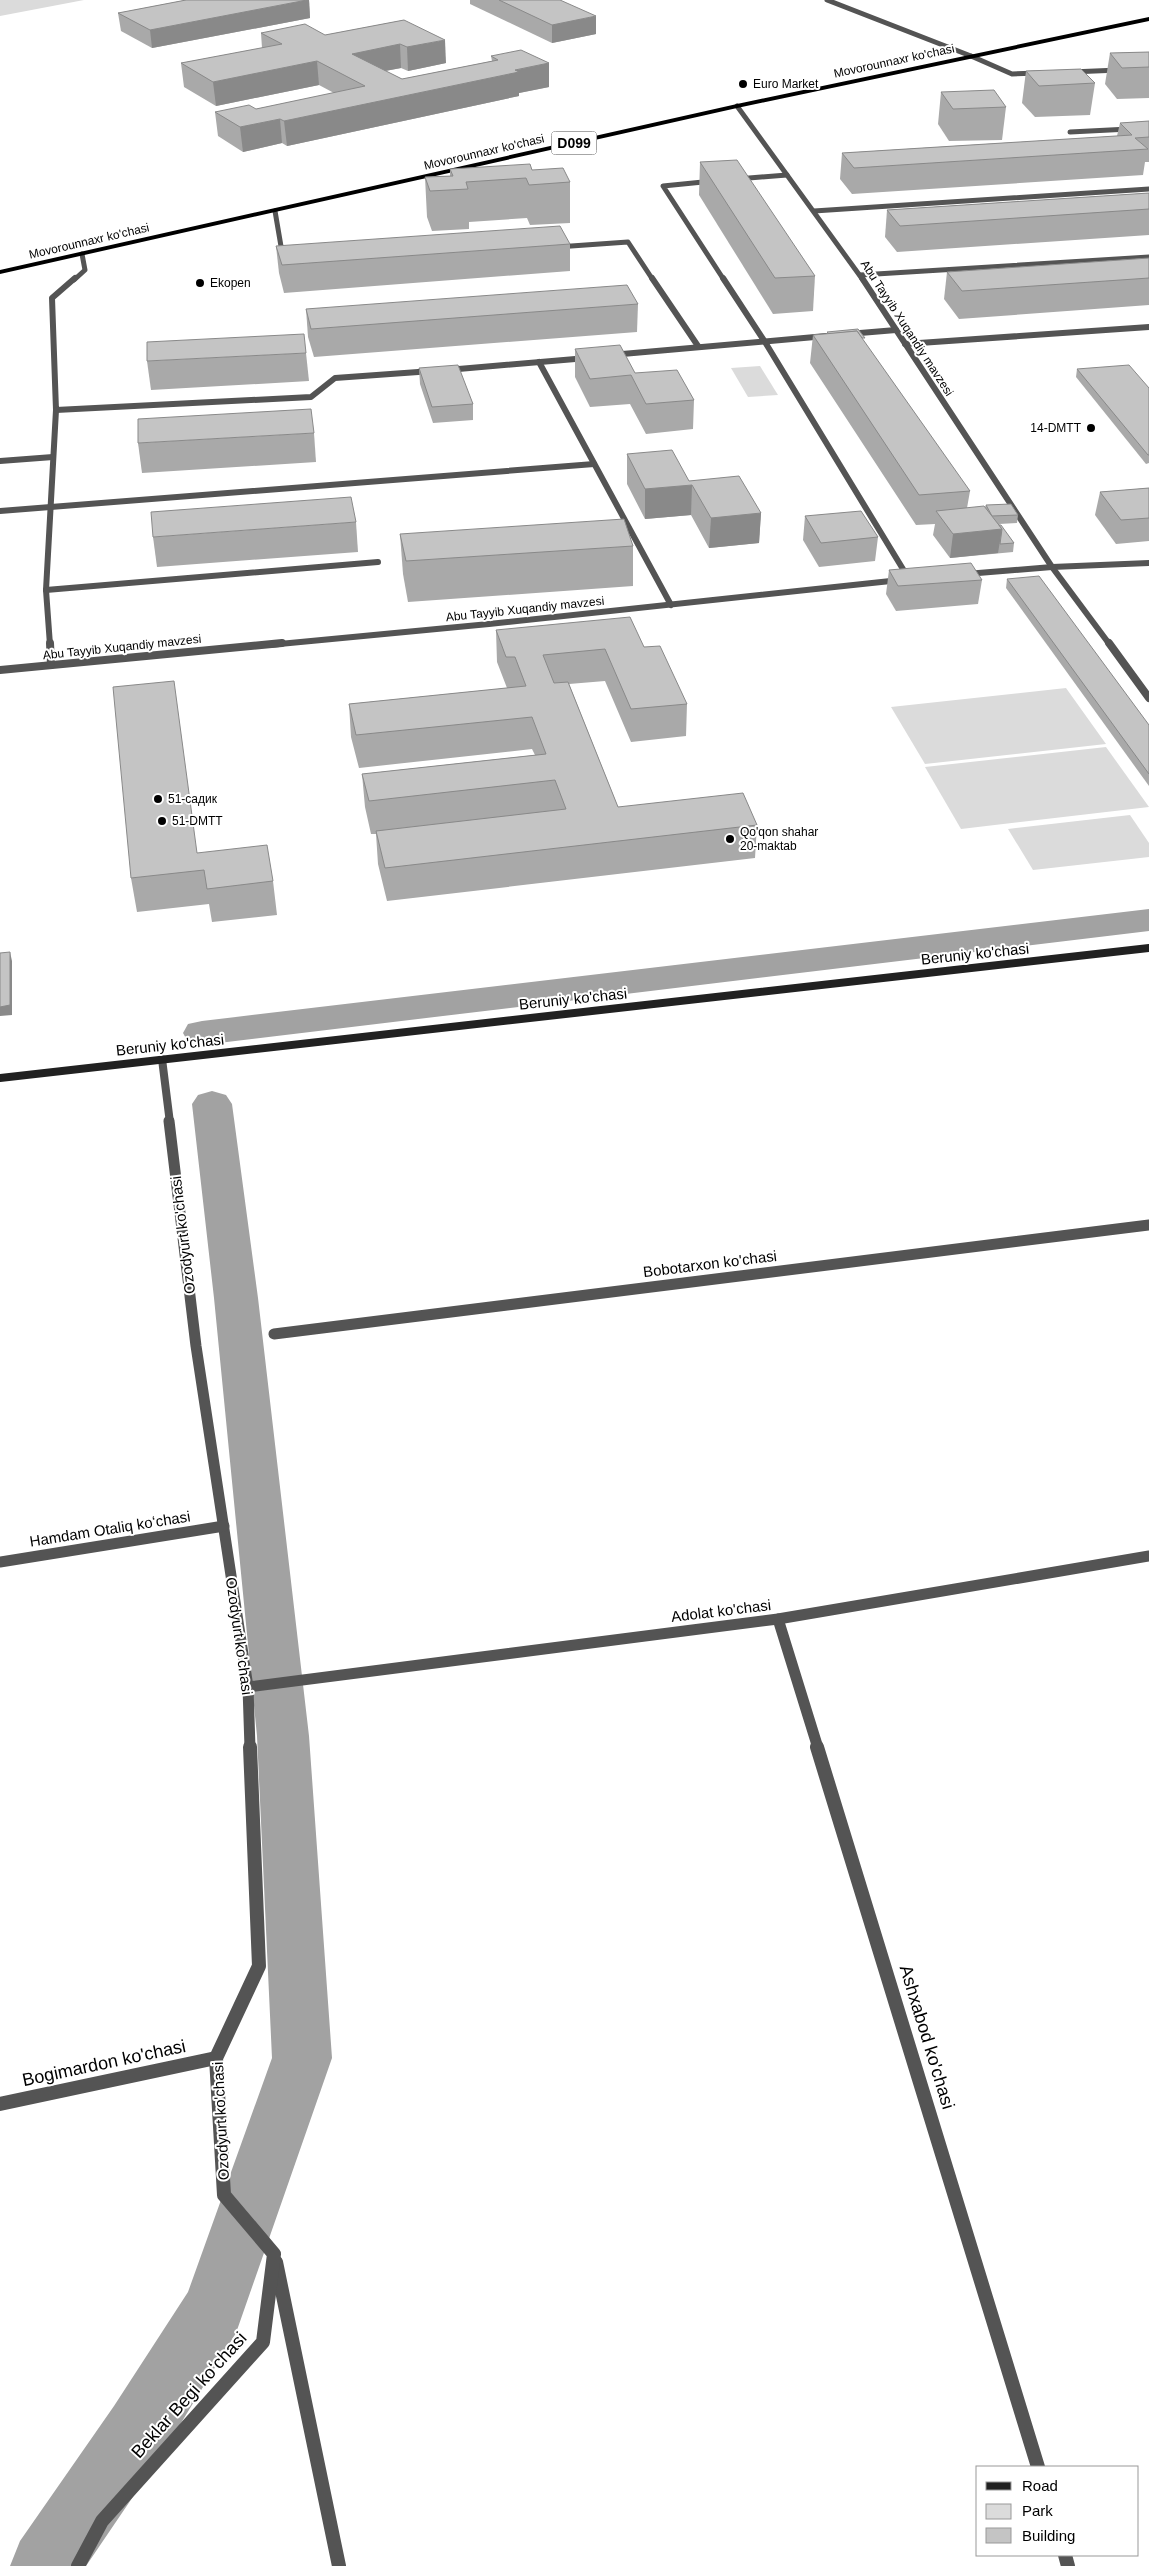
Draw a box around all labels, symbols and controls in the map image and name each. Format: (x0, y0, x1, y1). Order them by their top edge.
street label: Movorounnaxr ko'chasi (832, 41, 956, 81)
place label: Euro Market (753, 77, 819, 91)
marker: Euro Market (737, 78, 749, 90)
street label: Movorounnaxr ko'chasi (422, 131, 546, 173)
road number: D099 (552, 132, 596, 154)
street label: Movorounnaxr ko'chasi (27, 220, 151, 262)
street label: Abu Tayyib Xuqandiy mavzesi (858, 257, 956, 399)
place label: Ekopen (210, 276, 251, 290)
marker: Ekopen (194, 277, 206, 289)
place label: 14-DMTT (1030, 421, 1082, 435)
marker: 14-DMTT (1085, 422, 1097, 434)
street label: Abu Tayyib Xuqandiy mavzesi (445, 594, 605, 624)
street label: Abu Tayyib Xuqandiy mavzesi (42, 632, 202, 662)
place label: 51-садик (168, 792, 218, 806)
marker: 51-садик (152, 793, 164, 805)
place label: 51-DMTT (172, 814, 223, 828)
marker: 51-DMTT (156, 815, 168, 827)
place label: Qo'qon shahar 20-maktab (740, 825, 818, 853)
marker: Qo'qon shahar 20-maktab (724, 833, 736, 845)
street label: Beruniy ko'chasi (920, 939, 1030, 968)
street label: Beruniy ko'chasi (518, 984, 628, 1013)
street label: Beruniy ko'chasi (115, 1030, 225, 1059)
street label: Ozodyurt ko'chasi (167, 1175, 198, 1295)
street label: Bobotarxon ko'chasi (642, 1247, 778, 1280)
street label: Hamdam Otaliq koʻchasi (28, 1507, 192, 1550)
street label: Ozodyurt ko'chasi (223, 1576, 256, 1696)
street label: Adolat ko'chasi (670, 1596, 772, 1625)
street label: Ashxabod ko'chasi (896, 1963, 958, 2111)
street label: Bogimardon ko'chasi (20, 2036, 188, 2090)
street label: Ozodyurt ko'chasi (209, 2061, 232, 2181)
street label: Beklar Begi koʻchasi (127, 2328, 251, 2462)
legend (976, 2466, 1139, 2556)
text: Road (1022, 2477, 1058, 2494)
text: Park (1022, 2502, 1053, 2519)
text: Building (1022, 2527, 1075, 2544)

